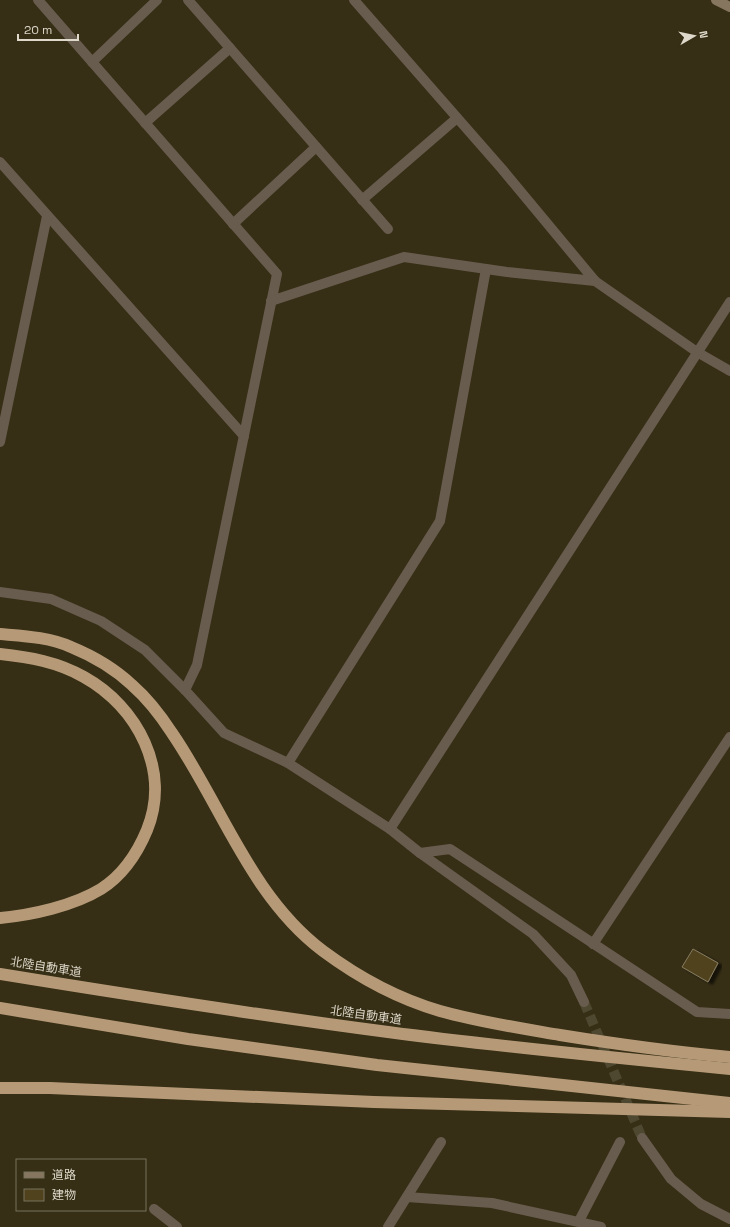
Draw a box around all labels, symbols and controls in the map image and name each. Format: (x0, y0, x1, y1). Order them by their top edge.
scale bar (18, 16, 78, 42)
north arrow (674, 16, 714, 56)
text: 20 m (24, 22, 52, 38)
text: N (696, 30, 711, 39)
street label: 北陸自動車道 (9, 953, 83, 981)
street label: 北陸自動車道 (329, 1002, 403, 1028)
legend (16, 1159, 146, 1211)
text: 道路 (52, 1167, 76, 1183)
text: 建物 (52, 1187, 76, 1203)

